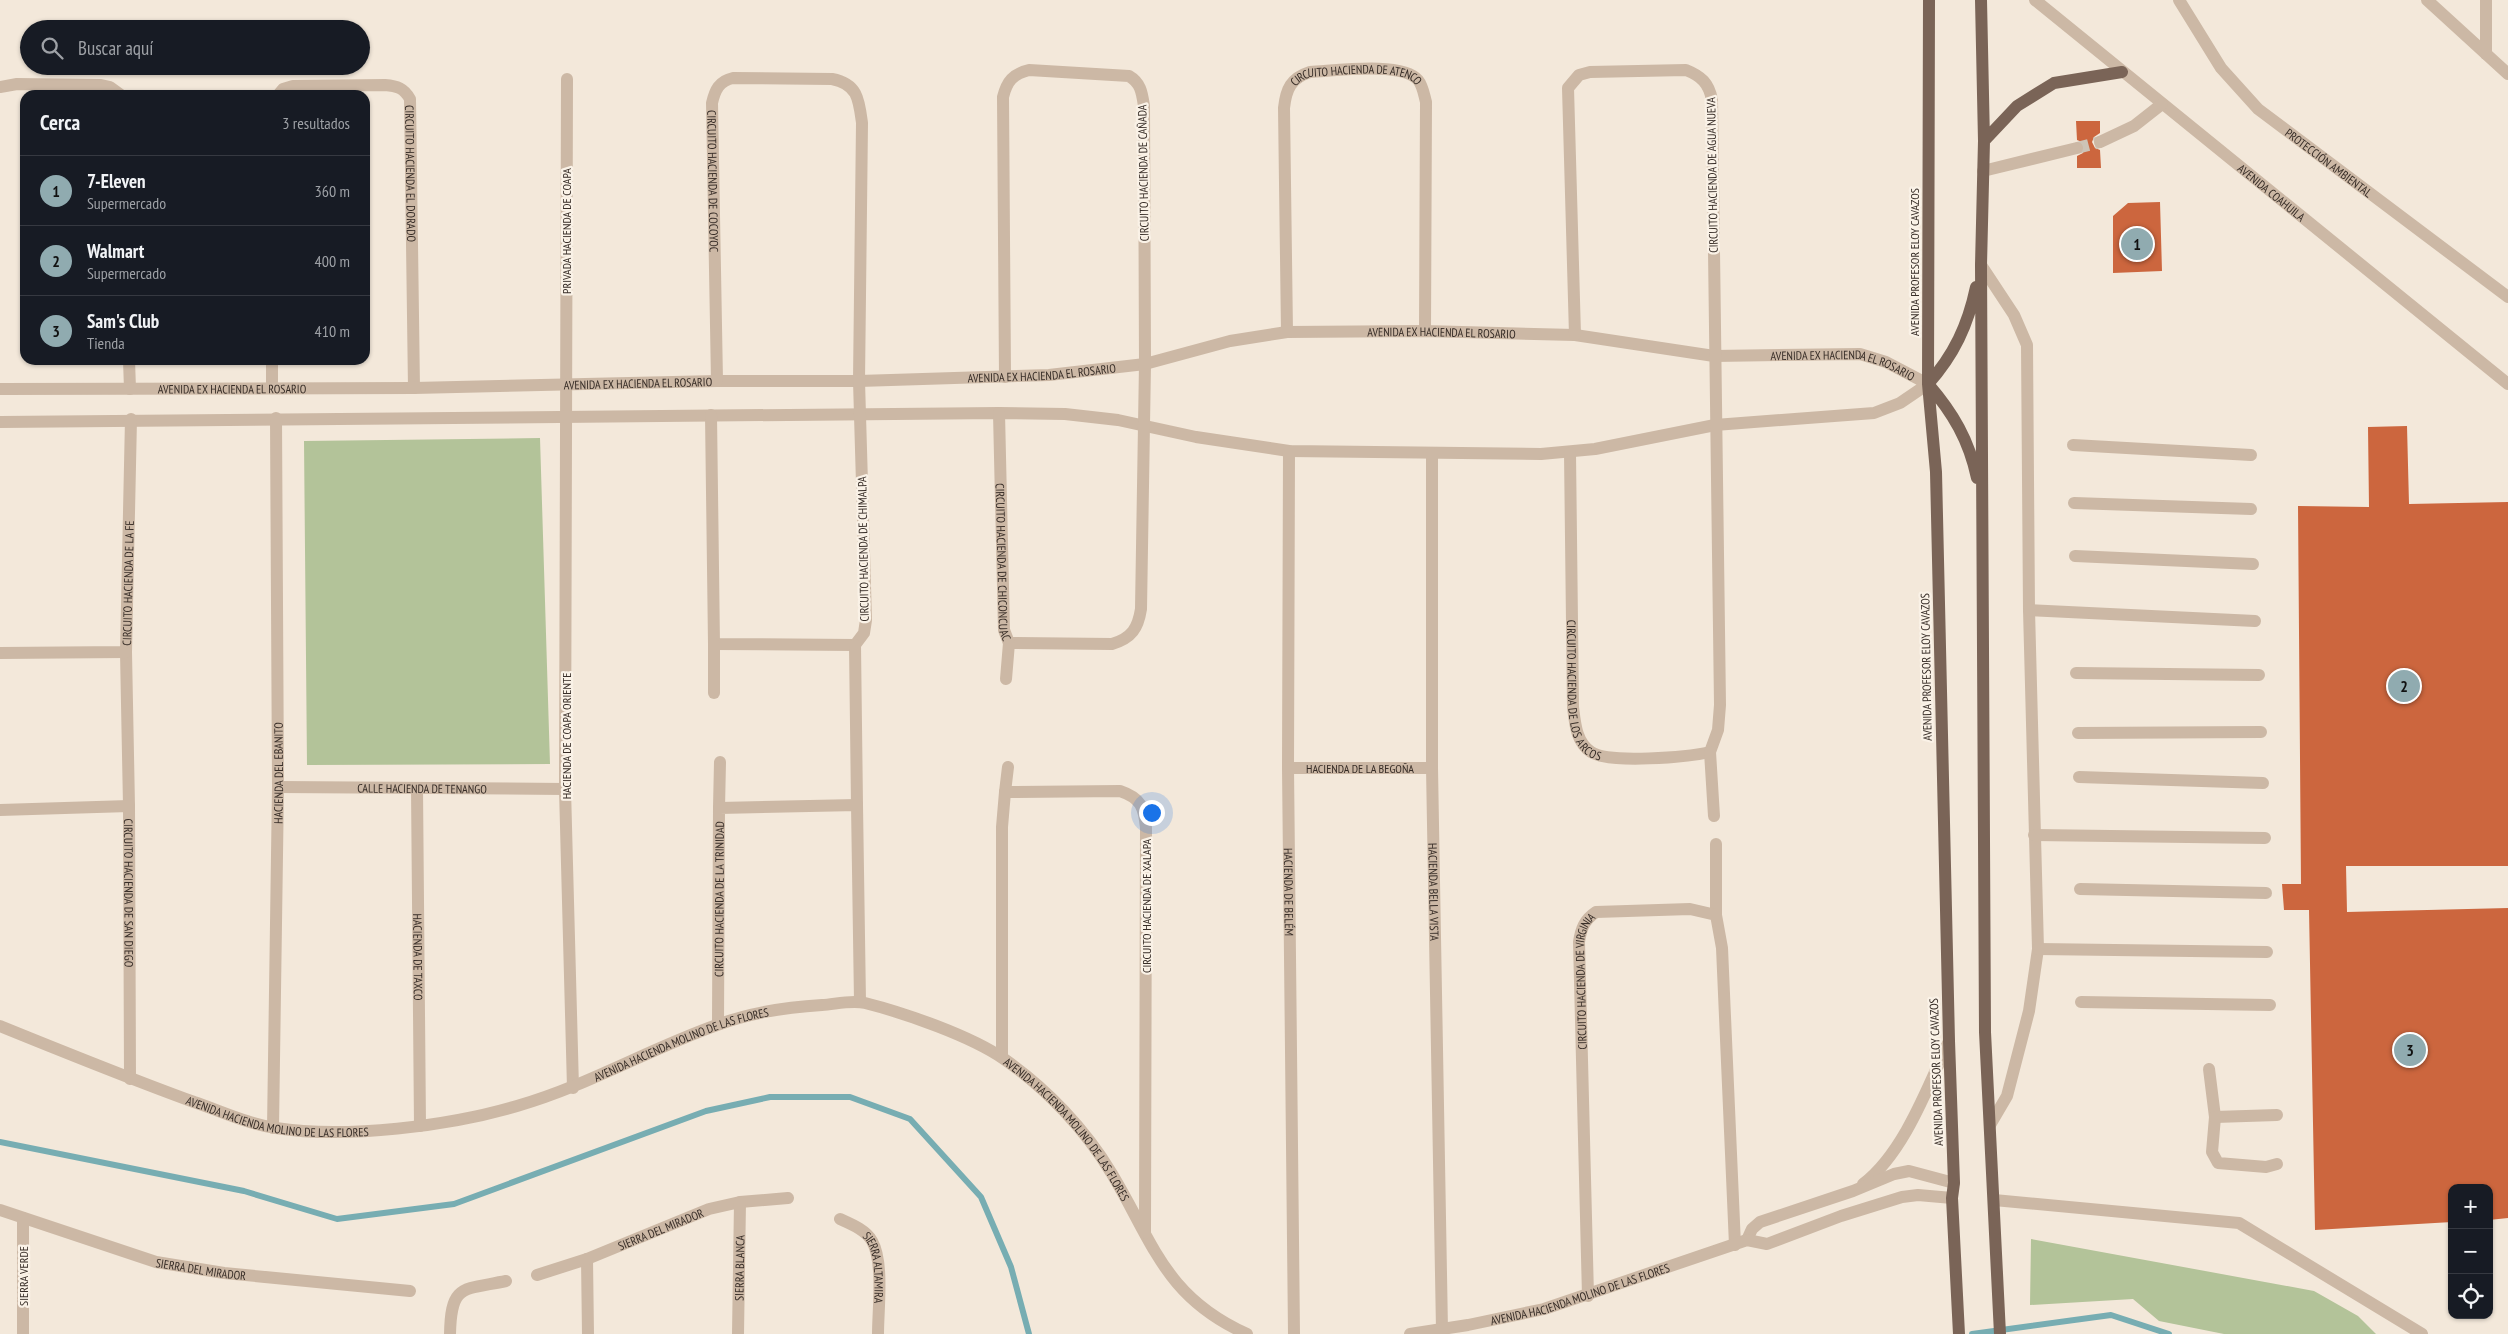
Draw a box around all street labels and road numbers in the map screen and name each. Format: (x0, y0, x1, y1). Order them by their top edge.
street label: CIRCUITO HACIENDA DE ATENCO (1287, 81, 1423, 95)
street label: CIRCUITO HACIENDA DE AGUA NUEVA (1703, 97, 1721, 253)
street label: CIRCUITO HACIENDA DE CAÑADA (1134, 104, 1152, 241)
street label: CIRCUITO HACIENDA EL DORADO (403, 105, 419, 243)
street label: CIRCUITO HACIENDA DE COCOYOC (705, 110, 722, 253)
street label: PROTECCIÓN AMBIENTAL (2282, 125, 2376, 200)
street label: AVENIDA COAHUILA (2235, 160, 2309, 224)
street label: PRIVADA HACIENDA DE COAPA (559, 168, 574, 294)
street label: AVENIDA PROFESOR ELOY CAVAZOS (1907, 188, 1922, 336)
street label: AVENIDA EX HACIENDA EL ROSARIO (1367, 323, 1516, 341)
street label: AVENIDA EX HACIENDA EL ROSARIO (1770, 346, 1918, 384)
street label: AVENIDA EX HACIENDA EL ROSARIO (967, 360, 1117, 385)
street label: AVENIDA EX HACIENDA EL ROSARIO (564, 374, 713, 392)
street label: AVENIDA EX HACIENDA EL ROSARIO (158, 381, 307, 396)
street label: CIRCUITO HACIENDA DE CHIMALPA (854, 476, 872, 622)
street label: CIRCUITO HACIENDA DE CHICONCUAC (993, 483, 1015, 643)
street label: CIRCUITO HACIENDA DE LA FE (119, 520, 136, 646)
street label: AVENIDA PROFESOR ELOY CAVAZOS (1917, 593, 1935, 741)
street label: CIRCUITO HACIENDA DE LOS ARCOS (1564, 620, 1603, 763)
street label: HACIENDA DE COAPA ORIENTE (559, 673, 574, 799)
street label: HACIENDA DEL EBANITO (270, 722, 286, 824)
street label: HACIENDA DE LA BEGOÑA (1306, 761, 1414, 776)
street label: CALLE HACIENDA DE TENANGO (357, 780, 487, 796)
street label: CIRCUITO HACIENDA DE SAN DIEGO (122, 819, 137, 968)
street label: CIRCUITO HACIENDA DE LA TRINIDAD (711, 821, 726, 977)
street label: CIRCUITO HACIENDA DE XALAPA (1139, 839, 1154, 973)
street label: HACIENDA BELLA VISTA (1426, 843, 1443, 941)
street label: HACIENDA DE BELÉM (1281, 848, 1297, 936)
street label: CIRCUITO HACIENDA DE VIRGINIA (1572, 909, 1598, 1050)
street label: HACIENDA DE TAXCO (411, 913, 426, 1001)
street label: AVENIDA PROFESOR ELOY CAVAZOS (1926, 998, 1946, 1146)
street label: AVENIDA HACIENDA MOLINO DE LAS FLORES (591, 1004, 770, 1084)
street label: AVENIDA HACIENDA MOLINO DE LAS FLORES (1001, 1054, 1133, 1203)
street label: AVENIDA HACIENDA MOLINO DE LAS FLORES (184, 1092, 369, 1140)
street label: SIERRA DEL MIRADOR (616, 1205, 706, 1253)
street label: SIERRA ALTAMIRA (860, 1228, 887, 1304)
street label: SIERRA BLANCA (731, 1235, 747, 1301)
street label: SIERRA VERDE (16, 1246, 31, 1306)
street label: SIERRA DEL MIRADOR (155, 1255, 247, 1283)
street label: AVENIDA HACIENDA MOLINO DE LAS FLORES (1489, 1259, 1671, 1328)

